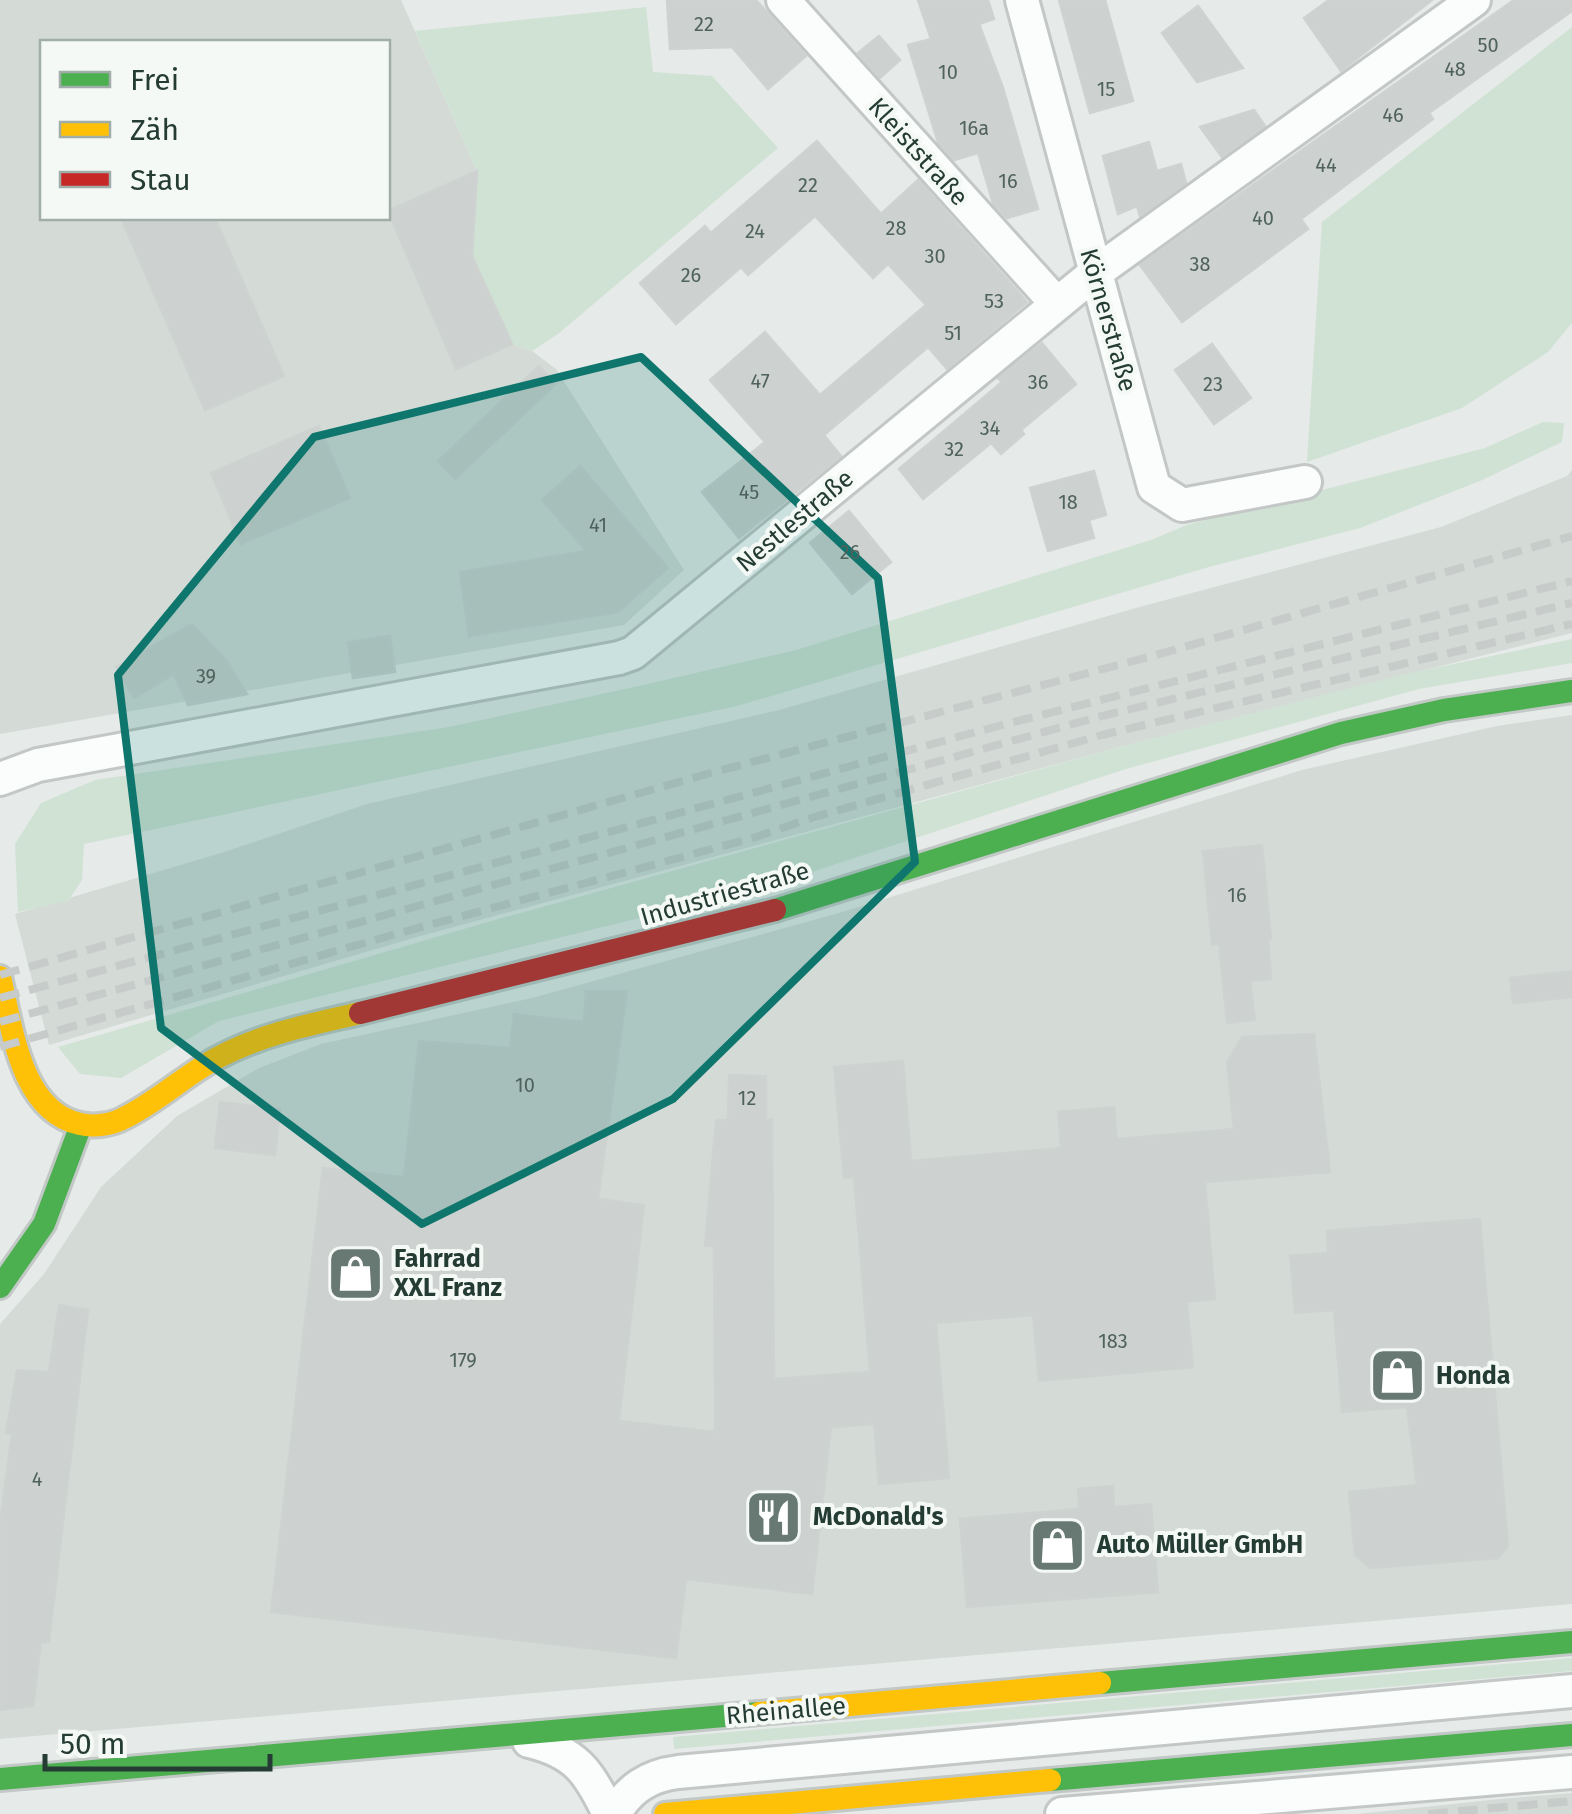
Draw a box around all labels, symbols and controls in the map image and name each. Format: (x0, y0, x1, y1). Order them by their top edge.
house number: 22 (694, 12, 714, 36)
house number: 50 (1477, 33, 1499, 57)
legend (40, 40, 390, 220)
house number: 48 (1444, 57, 1466, 81)
house number: 10 (938, 60, 958, 84)
text: Frei (130, 62, 179, 98)
house number: 15 (1097, 77, 1115, 101)
street label: Kleiststraße (862, 92, 974, 212)
house number: 46 (1382, 103, 1404, 127)
text: Zäh (130, 112, 179, 148)
house number: 16a (959, 116, 989, 140)
house number: 44 (1315, 153, 1337, 177)
text: Stau (130, 162, 191, 198)
house number: 16 (998, 169, 1018, 193)
house number: 22 (798, 173, 818, 197)
house number: 40 (1252, 206, 1274, 230)
house number: 28 (886, 216, 906, 240)
house number: 24 (745, 219, 765, 243)
house number: 30 (924, 244, 946, 268)
street label: Körnerstraße (1073, 245, 1143, 395)
house number: 38 (1190, 252, 1211, 276)
house number: 26 (681, 263, 701, 287)
house number: 53 (984, 289, 1004, 313)
house number: 51 (944, 321, 962, 345)
house number: 47 (750, 369, 770, 393)
house number: 36 (1028, 370, 1048, 394)
house number: 23 (1203, 372, 1223, 396)
house number: 34 (980, 416, 1001, 440)
house number: 32 (944, 437, 964, 461)
street label: Nestlestraße (730, 463, 860, 579)
house number: 45 (739, 480, 759, 504)
house number: 18 (1058, 490, 1078, 514)
house number: 41 (589, 513, 607, 537)
house number: 26 (840, 540, 860, 564)
house number: 39 (196, 664, 216, 688)
street label: Industriestraße (637, 856, 813, 932)
house number: 16 (1227, 883, 1247, 907)
house number: 10 (515, 1073, 535, 1097)
house number: 12 (738, 1086, 756, 1110)
shop icon: Fahrrad XXL Franz (325, 1243, 385, 1303)
place label: Fahrrad XXL Franz (393, 1244, 502, 1303)
house number: 183 (1098, 1329, 1128, 1353)
shop icon: Honda (1367, 1346, 1427, 1406)
house number: 179 (449, 1348, 477, 1372)
place label: Honda (1436, 1361, 1510, 1391)
house number: 4 (32, 1467, 43, 1491)
restaurant icon: McDonald's (744, 1487, 804, 1547)
place label: McDonald's (813, 1502, 943, 1532)
shop icon: Auto Müller GmbH (1028, 1515, 1088, 1575)
place label: Auto Müller GmbH (1096, 1530, 1303, 1560)
street label: Rheinallee (725, 1691, 847, 1731)
scale bar (45, 1709, 270, 1771)
text: 50 m (60, 1726, 125, 1762)

